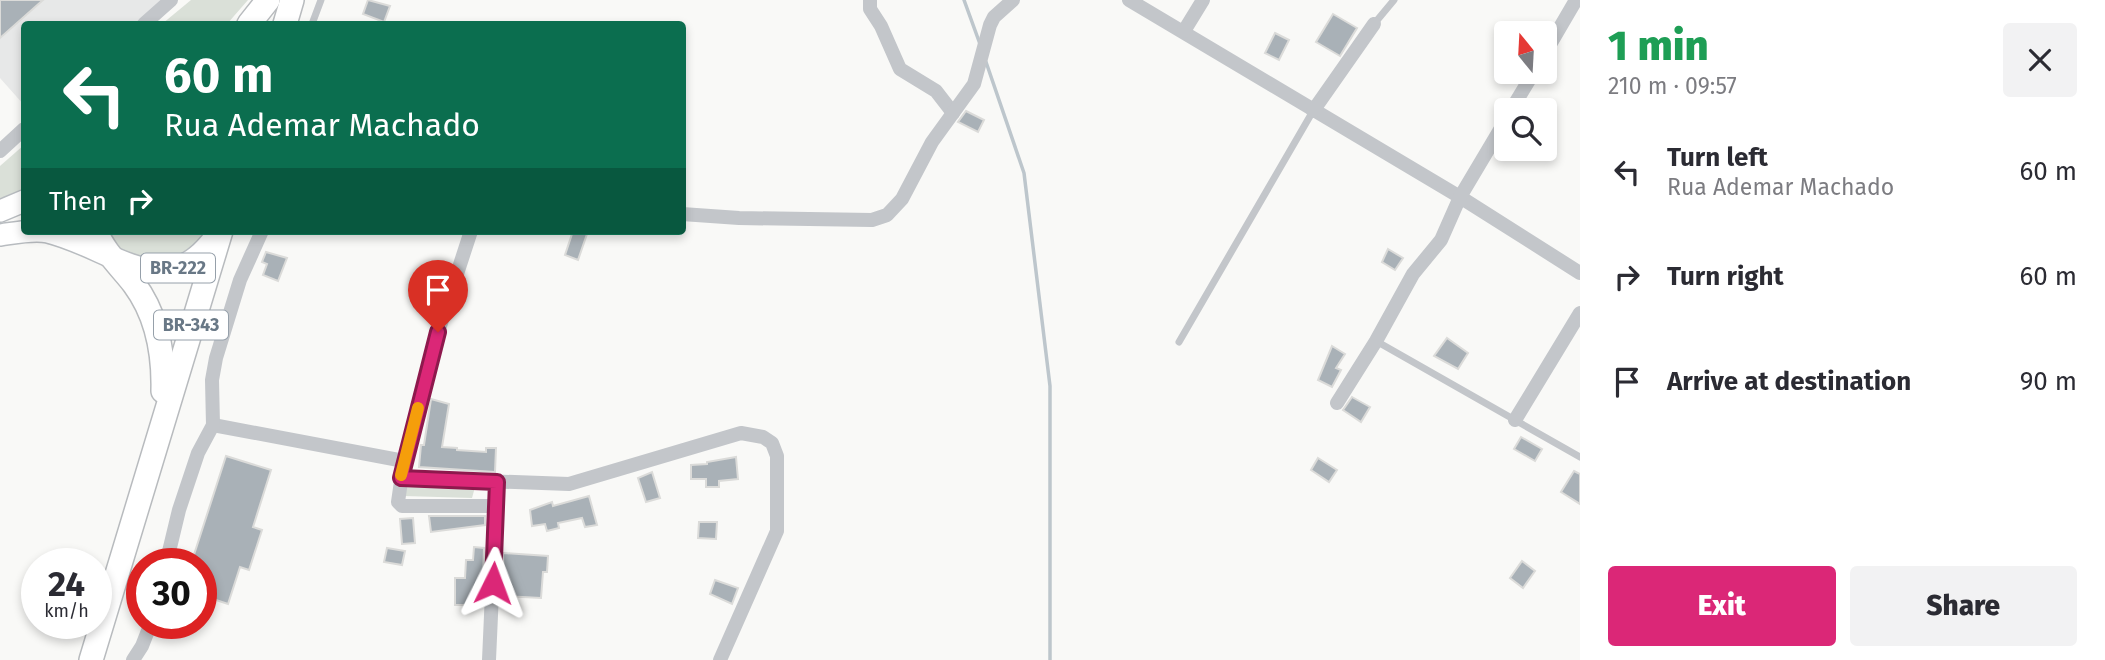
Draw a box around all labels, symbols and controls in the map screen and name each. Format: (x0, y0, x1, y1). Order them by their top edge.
north arrow (1494, 21, 1558, 84)
map controls (1494, 21, 1557, 161)
text: 1 min (1608, 21, 1709, 71)
button: close (2003, 23, 2077, 97)
text: 60 m (164, 46, 273, 105)
icon: left (49, 49, 140, 140)
text: 210 m · 09:57 (1608, 72, 1737, 100)
button: search (1494, 98, 1557, 161)
text: Rua Ademar Machado (164, 106, 480, 144)
text: Turn left (1667, 142, 1768, 173)
icon: left (1608, 153, 1646, 191)
text: 60 m (2019, 156, 2077, 187)
text: Rua Ademar Machado (1667, 173, 1894, 201)
icon: right (121, 182, 159, 220)
text: Then (49, 186, 107, 217)
road number: BR-222 (141, 254, 215, 282)
icon: right (1608, 258, 1646, 296)
pin (408, 260, 468, 332)
text: Turn right (1667, 261, 1784, 292)
text: 60 m (2019, 261, 2077, 292)
icon: arrive (419, 271, 457, 309)
road number: BR-343 (154, 310, 228, 340)
icon: arrive (1608, 363, 1646, 401)
text: Arrive at destination (1667, 366, 1911, 397)
text: 90 m (2020, 366, 2077, 397)
position arrow (456, 546, 530, 620)
speed limit sign: 30 (126, 548, 217, 639)
text: 24 (48, 563, 85, 605)
button: Exit (1608, 566, 1836, 646)
button: Share (1850, 566, 2077, 646)
text: km/h (44, 600, 89, 622)

